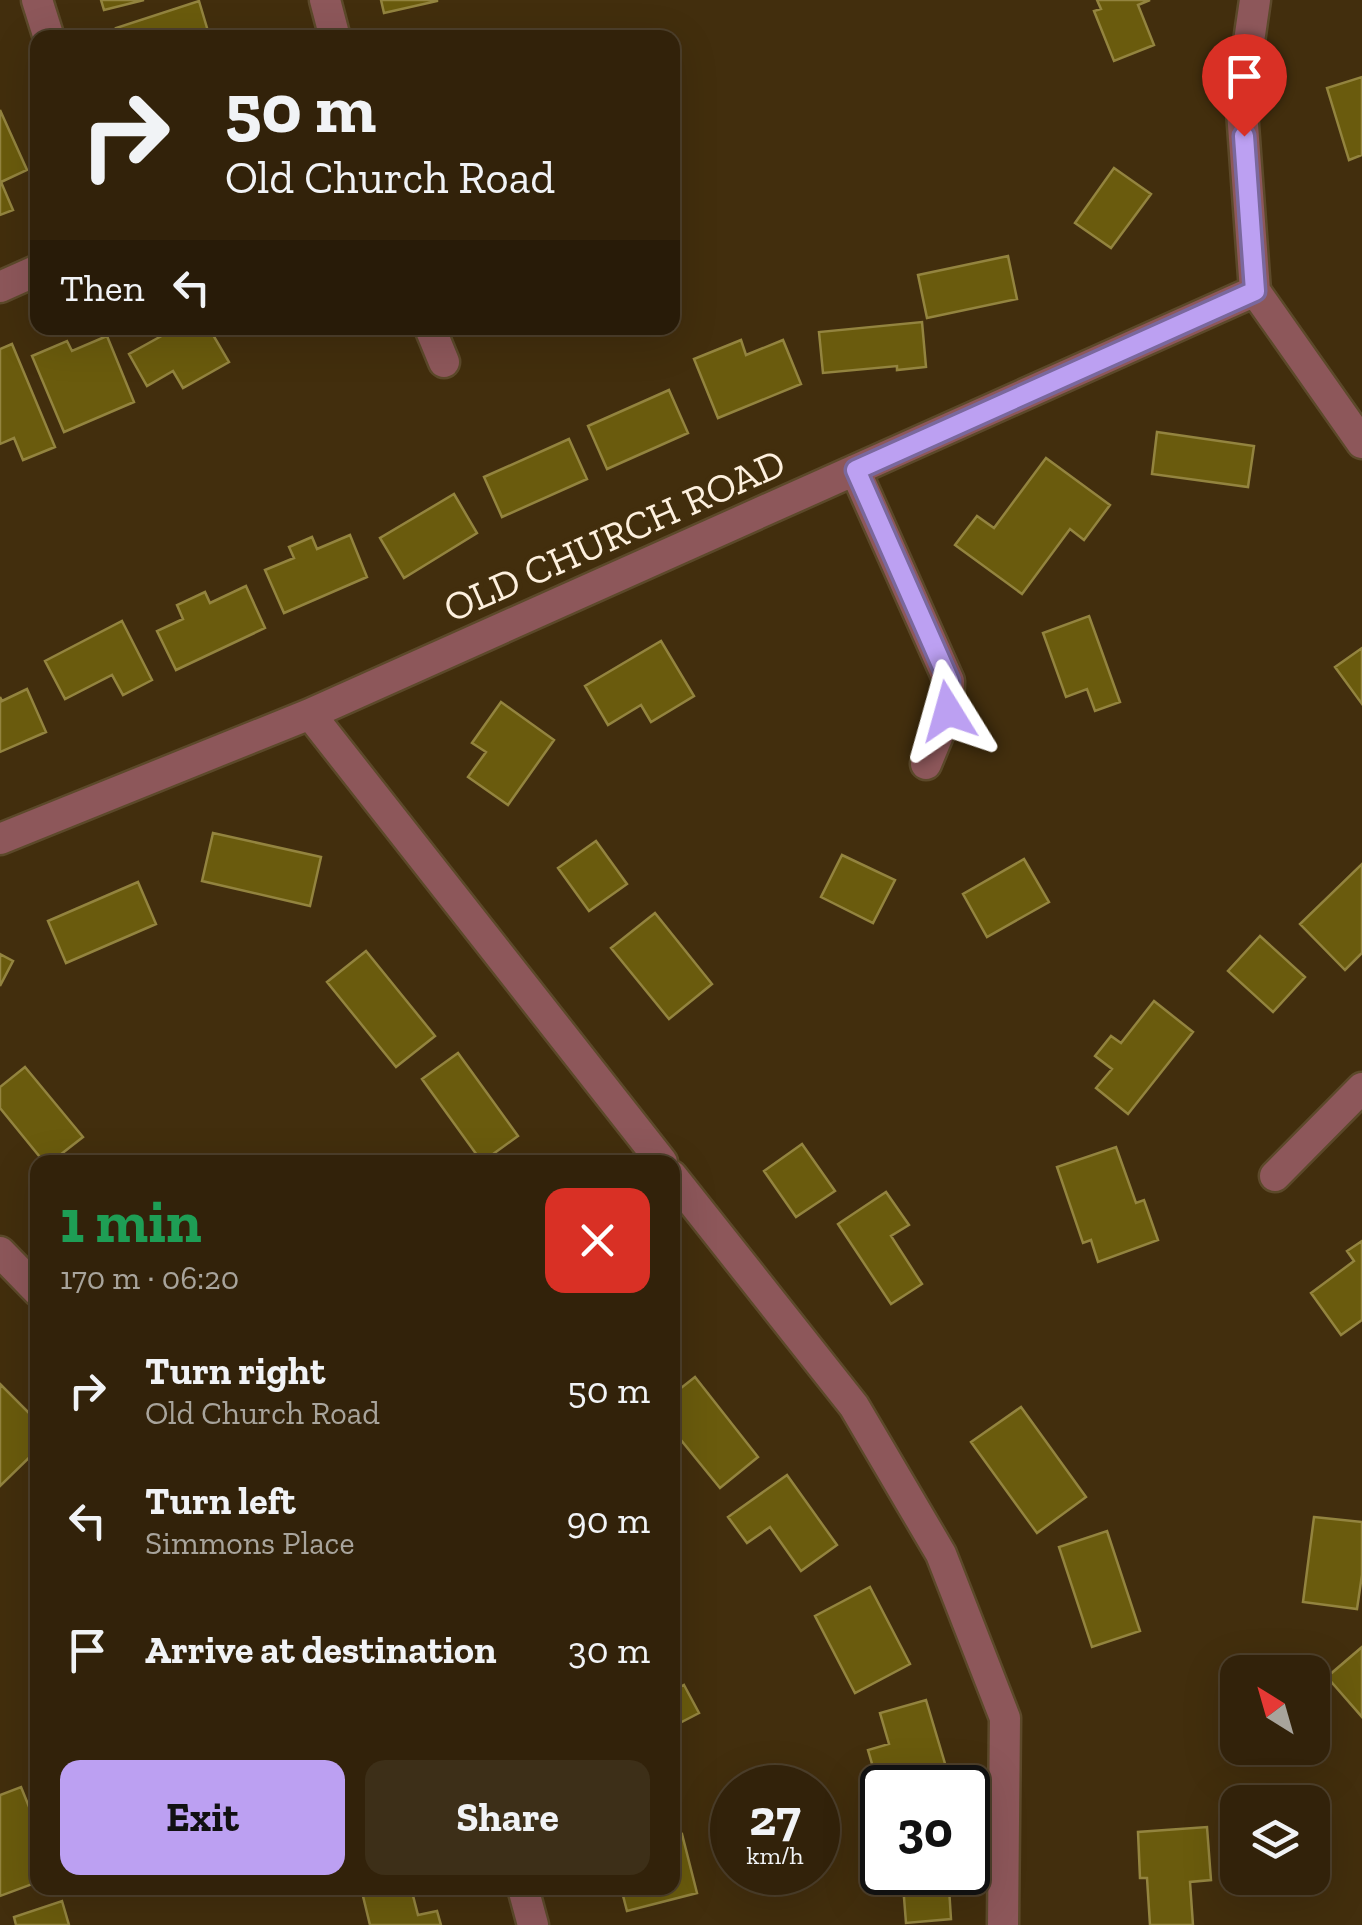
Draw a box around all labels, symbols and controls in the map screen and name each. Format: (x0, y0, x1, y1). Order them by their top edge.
pin (1202, 34, 1287, 137)
icon: arrive (1217, 49, 1272, 104)
text: 50 m (225, 66, 376, 150)
icon: right (60, 70, 190, 200)
text: Old Church Road (225, 151, 555, 205)
icon: left (164, 260, 219, 315)
text: Then (60, 265, 144, 311)
street label: OLD CHURCH ROAD (436, 438, 792, 632)
position arrow (896, 659, 1000, 763)
text: 1 min (60, 1185, 202, 1257)
button: close (545, 1188, 650, 1293)
text: 170 m · 06:20 (60, 1259, 239, 1297)
text: Turn right (145, 1348, 325, 1394)
icon: right (60, 1363, 115, 1418)
text: 50 m (567, 1367, 650, 1413)
text: Old Church Road (145, 1394, 380, 1432)
text: Turn left (145, 1478, 296, 1524)
icon: left (60, 1493, 115, 1548)
text: 90 m (567, 1497, 650, 1543)
text: Simmons Place (145, 1524, 354, 1562)
icon: arrive (60, 1623, 115, 1678)
text: Arrive at destination (145, 1627, 496, 1673)
text: 30 m (568, 1627, 650, 1673)
north arrow (1220, 1655, 1330, 1765)
map controls (1220, 1655, 1330, 1895)
button: Exit (60, 1760, 345, 1875)
button: Share (365, 1760, 650, 1875)
speed limit sign: 30 (860, 1765, 990, 1895)
button: layers (1220, 1785, 1330, 1895)
text: 27 (749, 1788, 801, 1848)
text: km/h (746, 1840, 804, 1870)

